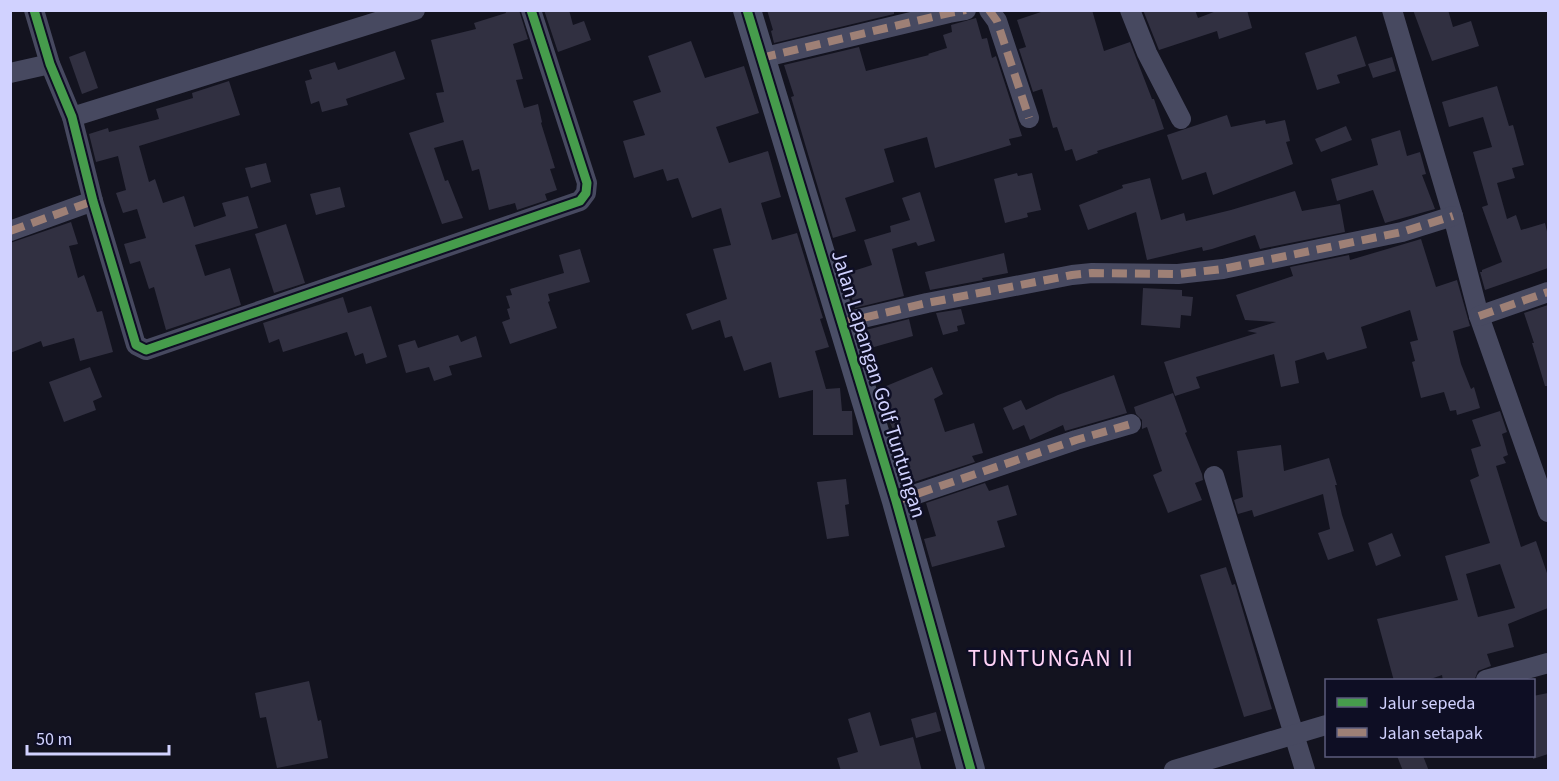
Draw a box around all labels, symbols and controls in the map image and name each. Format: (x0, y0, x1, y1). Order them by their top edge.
street label: Jalan Lapangan Golf Tuntungan (824, 246, 934, 522)
district label: TUNTUNGAN II (968, 641, 1134, 676)
legend (1325, 679, 1535, 757)
text: Jalur sepeda (1379, 691, 1475, 716)
scale bar (27, 718, 170, 756)
text: Jalan setapak (1379, 721, 1483, 746)
text: 50 m (36, 727, 72, 752)

